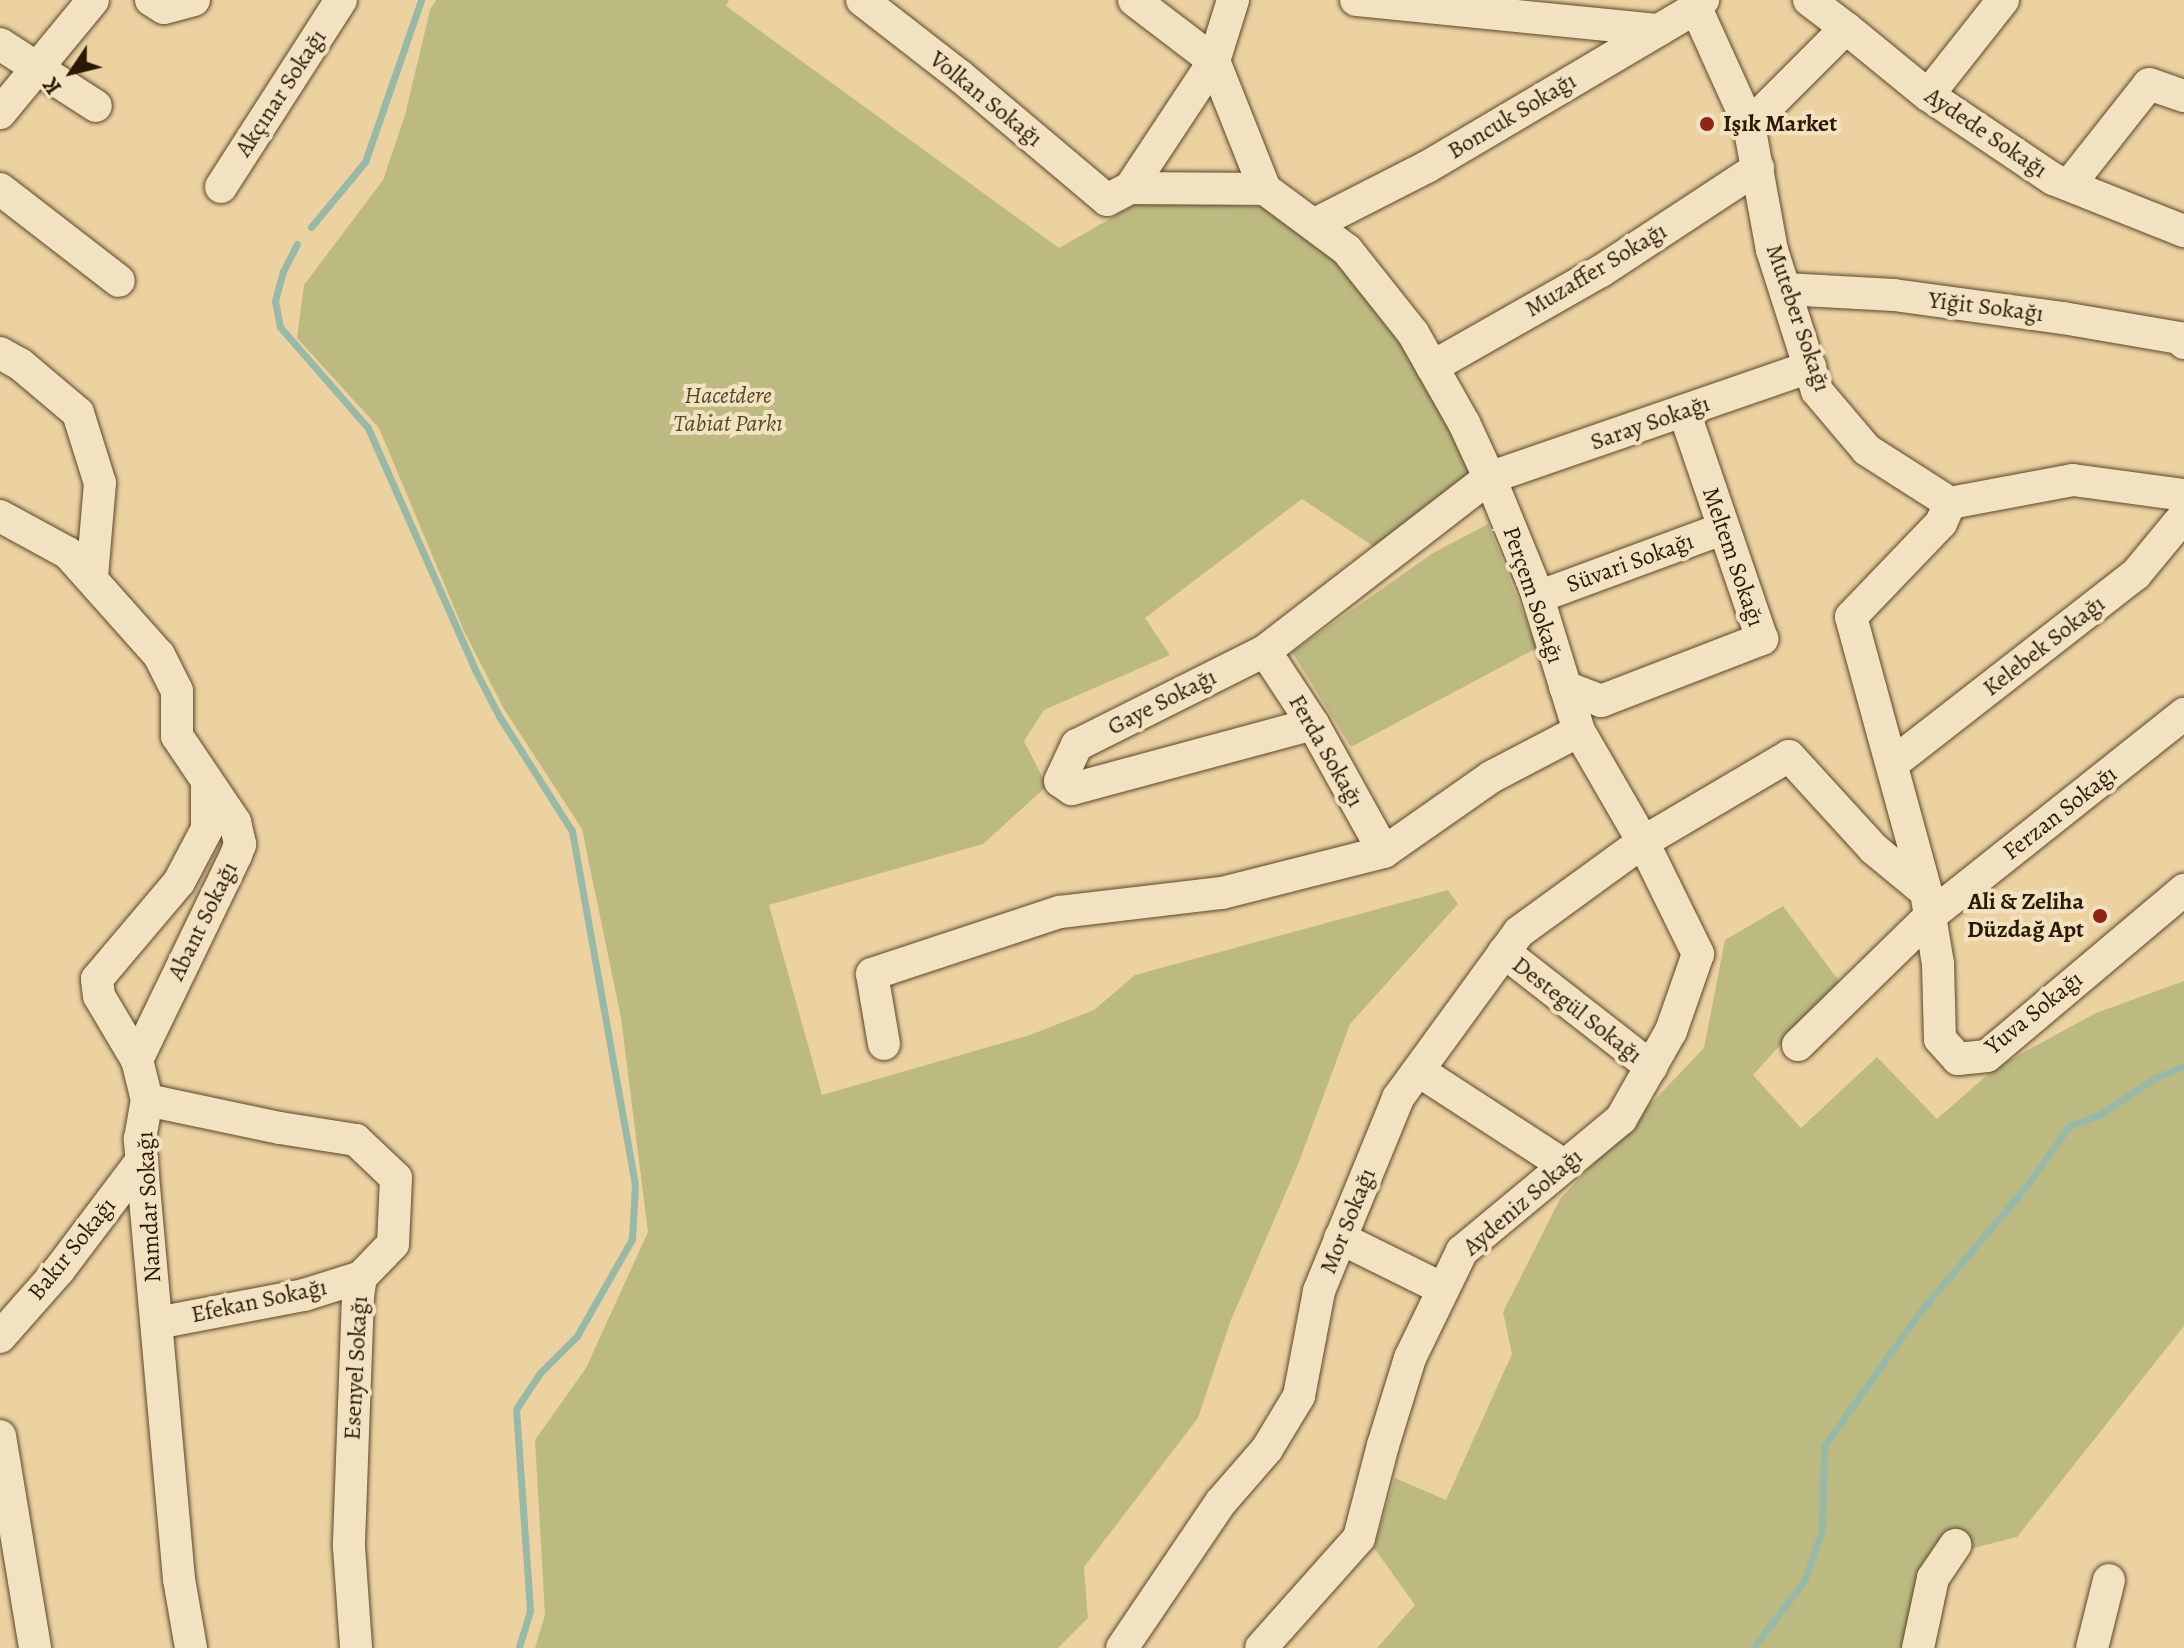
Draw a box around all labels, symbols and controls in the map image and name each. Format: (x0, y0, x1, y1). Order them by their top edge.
street label: Akçınar Sokağı (229, 24, 333, 162)
north arrow (32, 32, 112, 112)
street label: Volkan Sokağı (924, 45, 1048, 153)
street label: Boncuk Sokağı (1443, 66, 1581, 166)
text: K (36, 71, 69, 100)
street label: Aydede Sokağı (1919, 81, 2053, 185)
place label: Işık Market (1723, 110, 1837, 138)
marker: Işık Market (1698, 115, 1716, 133)
street label: Muzaffer Sokağı (1520, 216, 1672, 324)
street label: Muteber Sokağı (1759, 241, 1837, 395)
street label: Yiğit Sokağı (1927, 286, 2045, 328)
park label: Hacetdere Tabiat Parkı (673, 382, 783, 438)
street label: Saray Sokağı (1587, 389, 1713, 457)
street label: Meltem Sokağı (1696, 484, 1770, 630)
street label: Perçem Sokağı (1496, 523, 1570, 667)
street label: Süvari Sokağı (1562, 527, 1698, 599)
street label: Kelebek Sokağı (1977, 589, 2111, 703)
street label: Gaye Sokağı (1103, 662, 1221, 742)
street label: Ferda Sokağı (1282, 690, 1370, 812)
street label: Ferzan Sokağı (1997, 760, 2123, 866)
street label: Abant Sokağı (162, 857, 244, 985)
place label: Ali & Zeliha Düzdağ Apt (1967, 888, 2084, 944)
marker: Ali & Zeliha Düzdağ Apt (2091, 907, 2109, 925)
street label: Destegül Sokağı (1506, 950, 1648, 1070)
street label: Yuva Sokağı (1979, 965, 2089, 1061)
street label: Namdar Sokağı (131, 1131, 167, 1283)
street label: Aydeniz Sokağı (1457, 1142, 1589, 1262)
street label: Mor Sokağı (1314, 1164, 1382, 1278)
street label: Bakır Sokağı (22, 1192, 122, 1306)
street label: Efekan Sokağı (188, 1273, 330, 1329)
street label: Esenyel Sokağı (338, 1295, 374, 1441)

